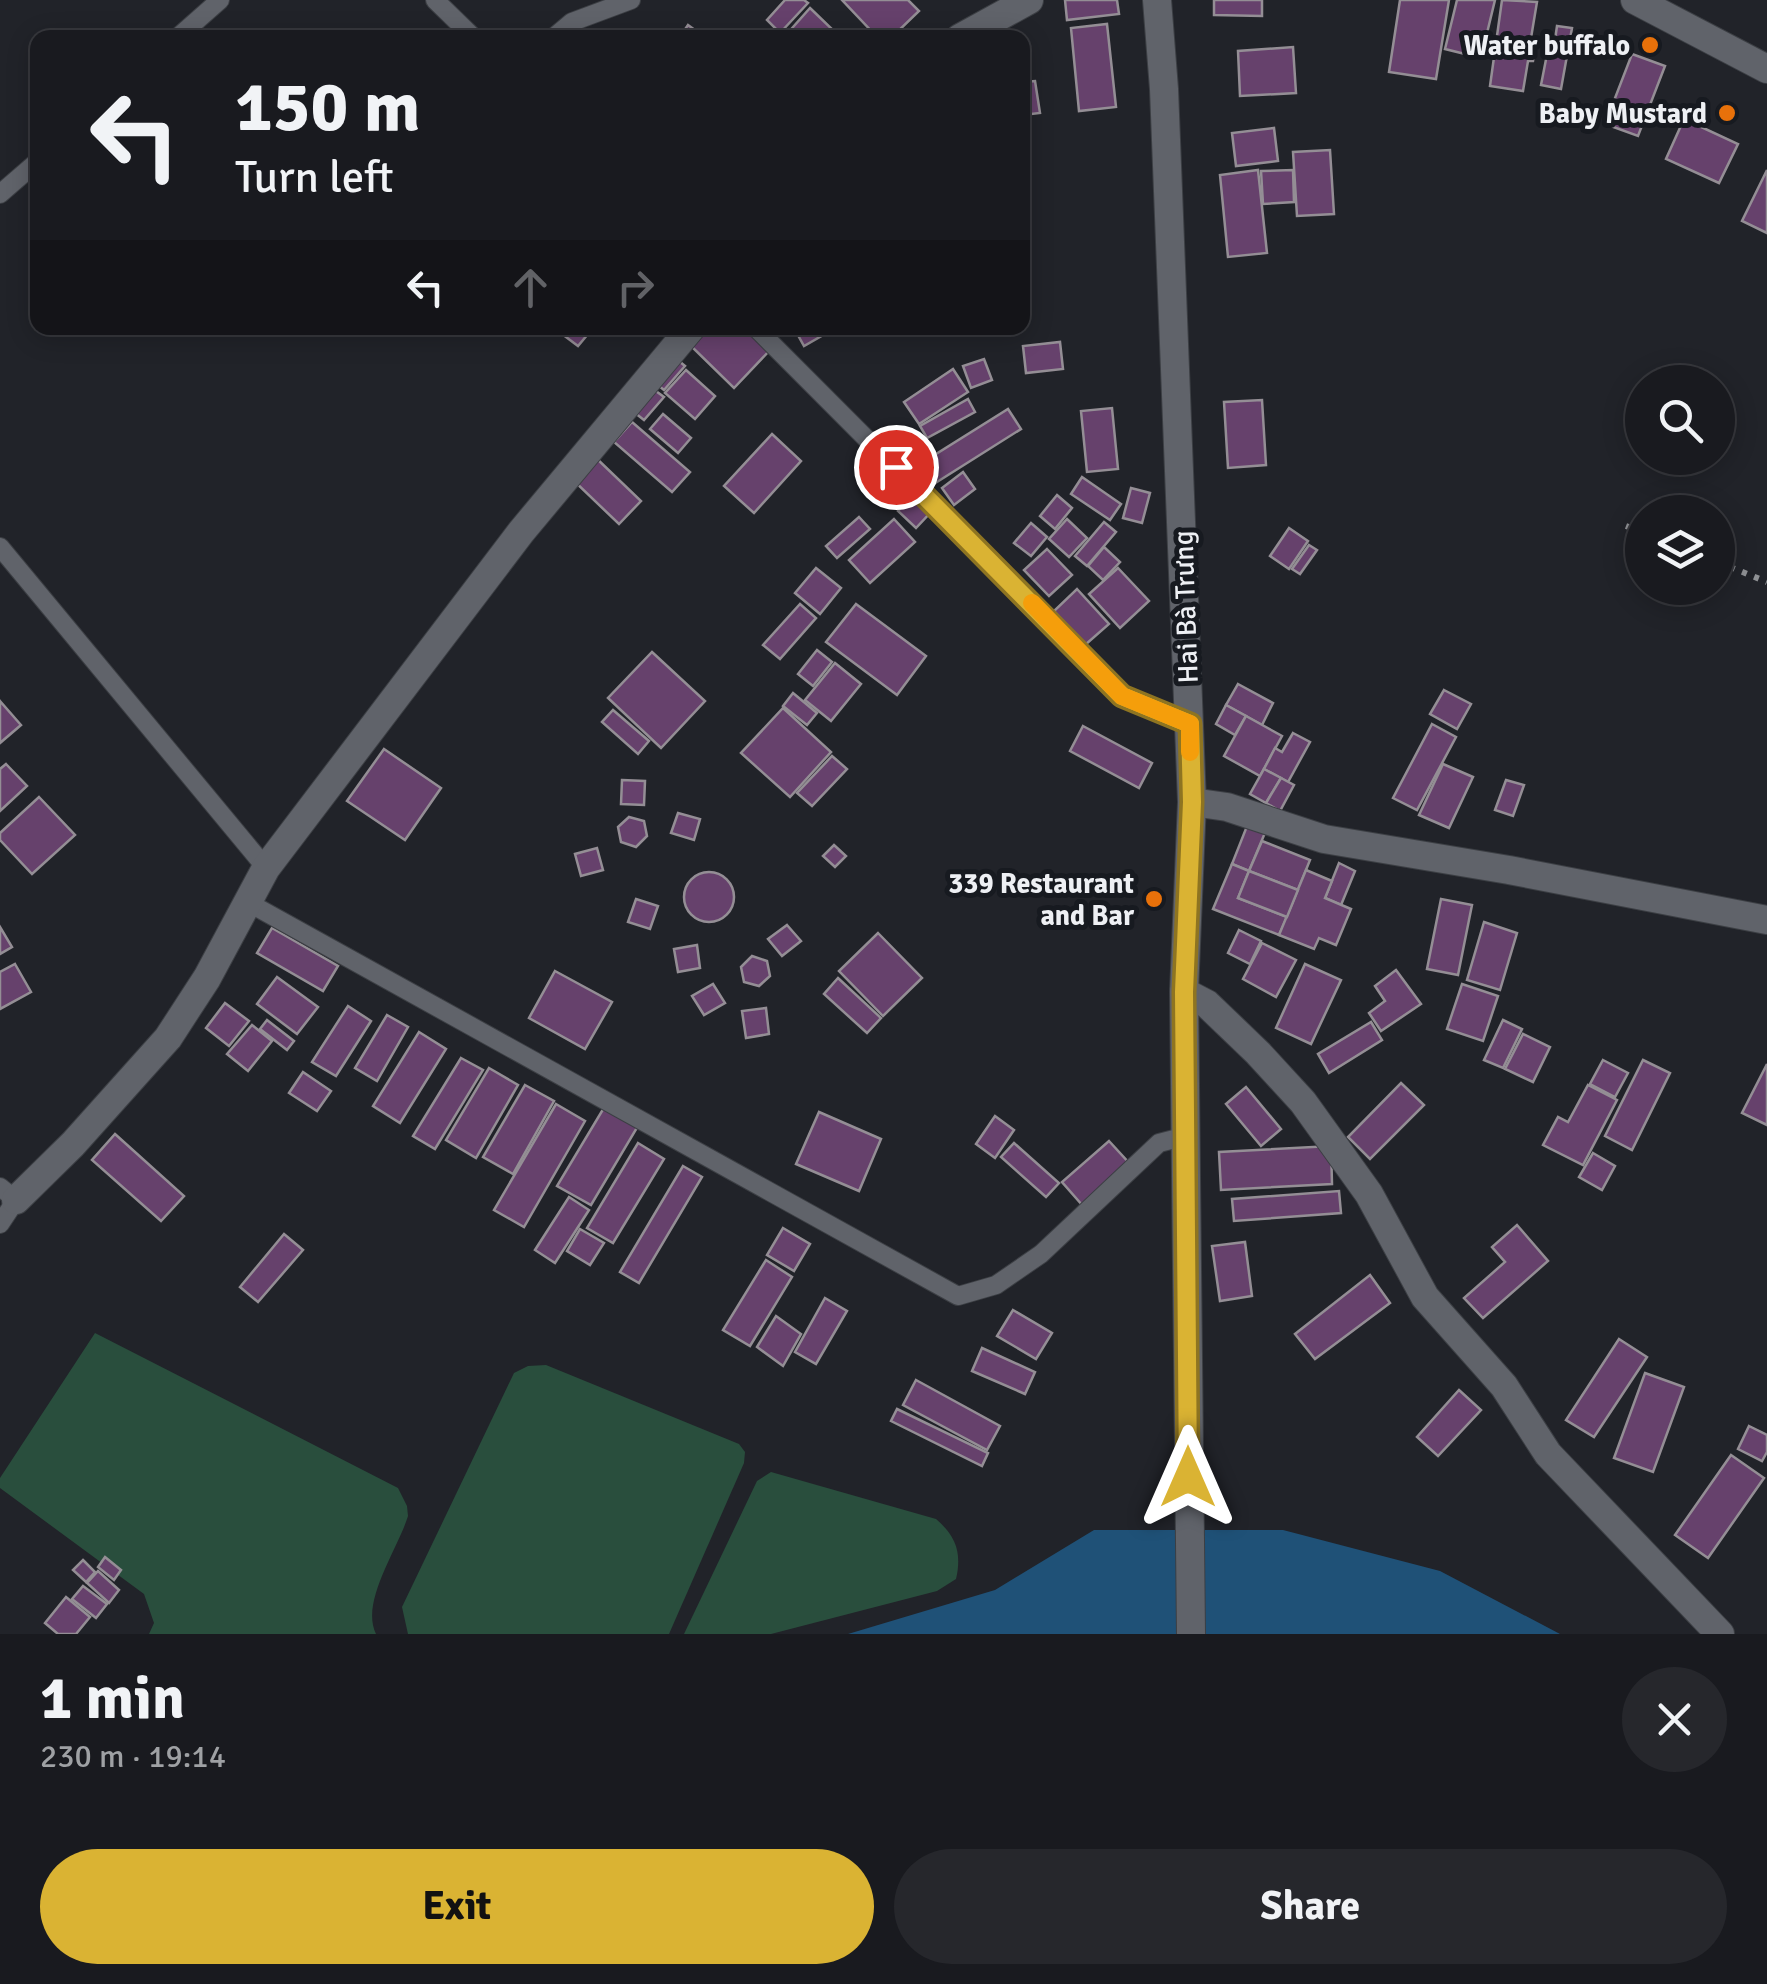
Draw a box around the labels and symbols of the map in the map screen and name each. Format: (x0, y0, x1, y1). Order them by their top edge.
place label: Water buffalo (1463, 29, 1630, 63)
marker: Water buffalo (1639, 34, 1661, 56)
place label: Baby Mustard (1539, 97, 1707, 131)
marker: Baby Mustard (1716, 102, 1738, 124)
pin (854, 425, 939, 510)
street label: Hai Bà Trưng (1166, 530, 1206, 684)
place label: 339 Restaurant and Bar (948, 867, 1135, 933)
marker: 339 Restaurant and Bar (1143, 888, 1165, 910)
position arrow (1136, 1425, 1240, 1529)

